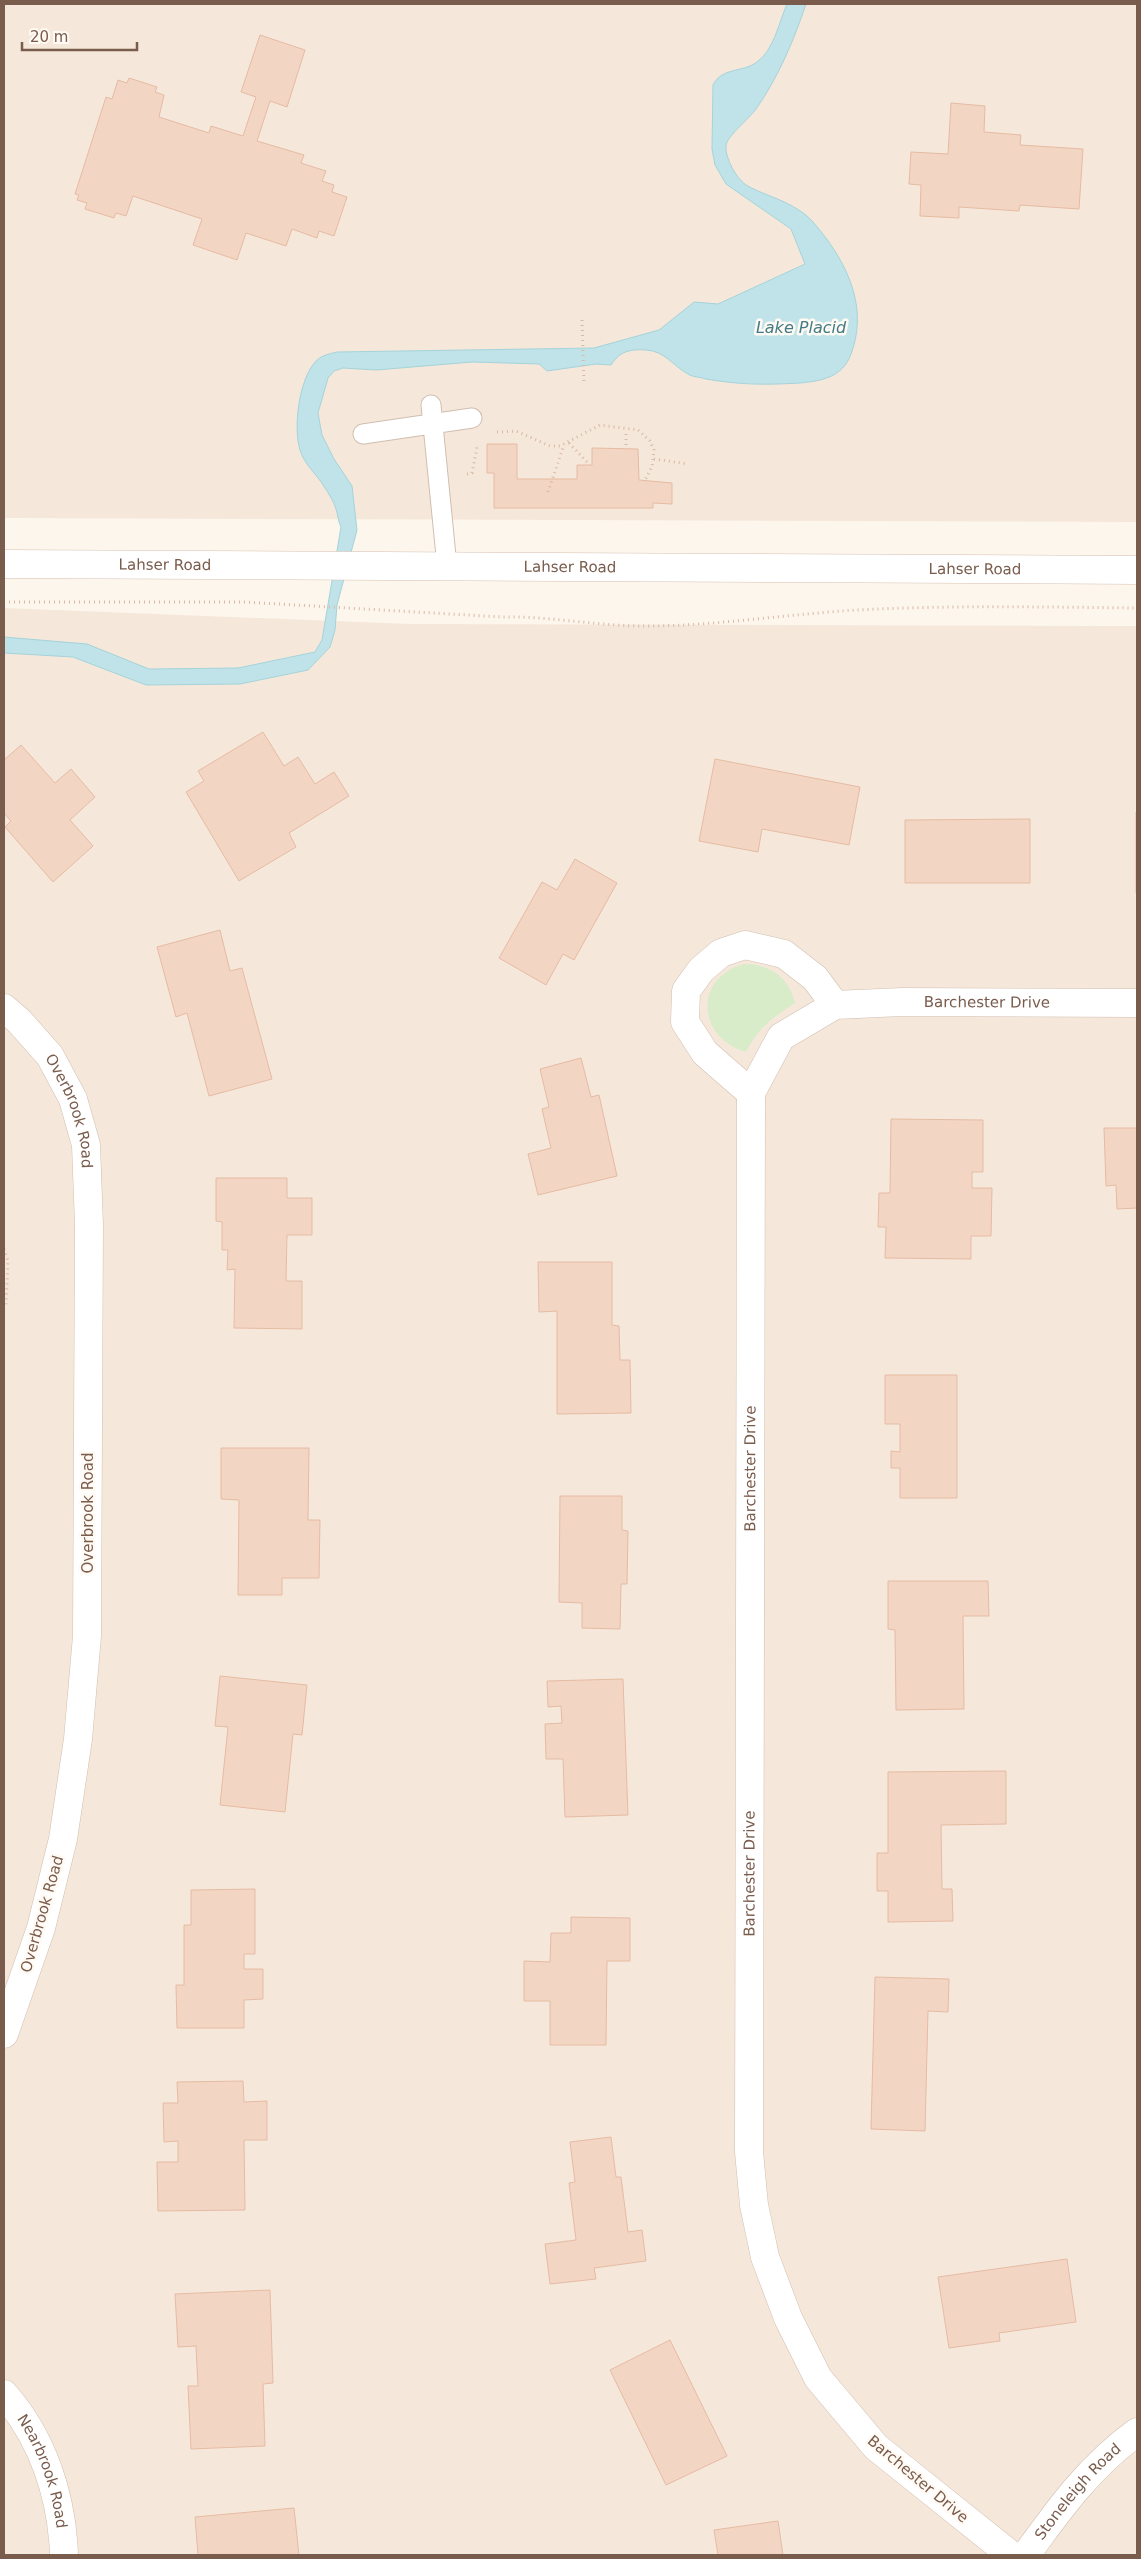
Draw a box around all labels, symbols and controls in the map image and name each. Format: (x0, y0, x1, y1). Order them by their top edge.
scale bar (22, 20, 138, 52)
text: 20 m (30, 28, 68, 46)
water label: Lake Placid (756, 318, 847, 337)
street label: Lahser Road (119, 556, 211, 574)
street label: Lahser Road (524, 558, 616, 576)
street label: Lahser Road (929, 560, 1021, 578)
street label: Barchester Drive (924, 993, 1050, 1012)
street label: Overbrook Road (42, 1051, 96, 1169)
street label: Barchester Drive (741, 1406, 759, 1532)
street label: Overbrook Road (79, 1453, 97, 1573)
street label: Barchester Drive (740, 1811, 759, 1937)
street label: Overbrook Road (17, 1853, 67, 1975)
street label: Nearbrook Road (13, 2411, 71, 2530)
street label: Barchester Drive (864, 2432, 972, 2526)
street label: Stoneleigh Road (1031, 2440, 1125, 2543)

